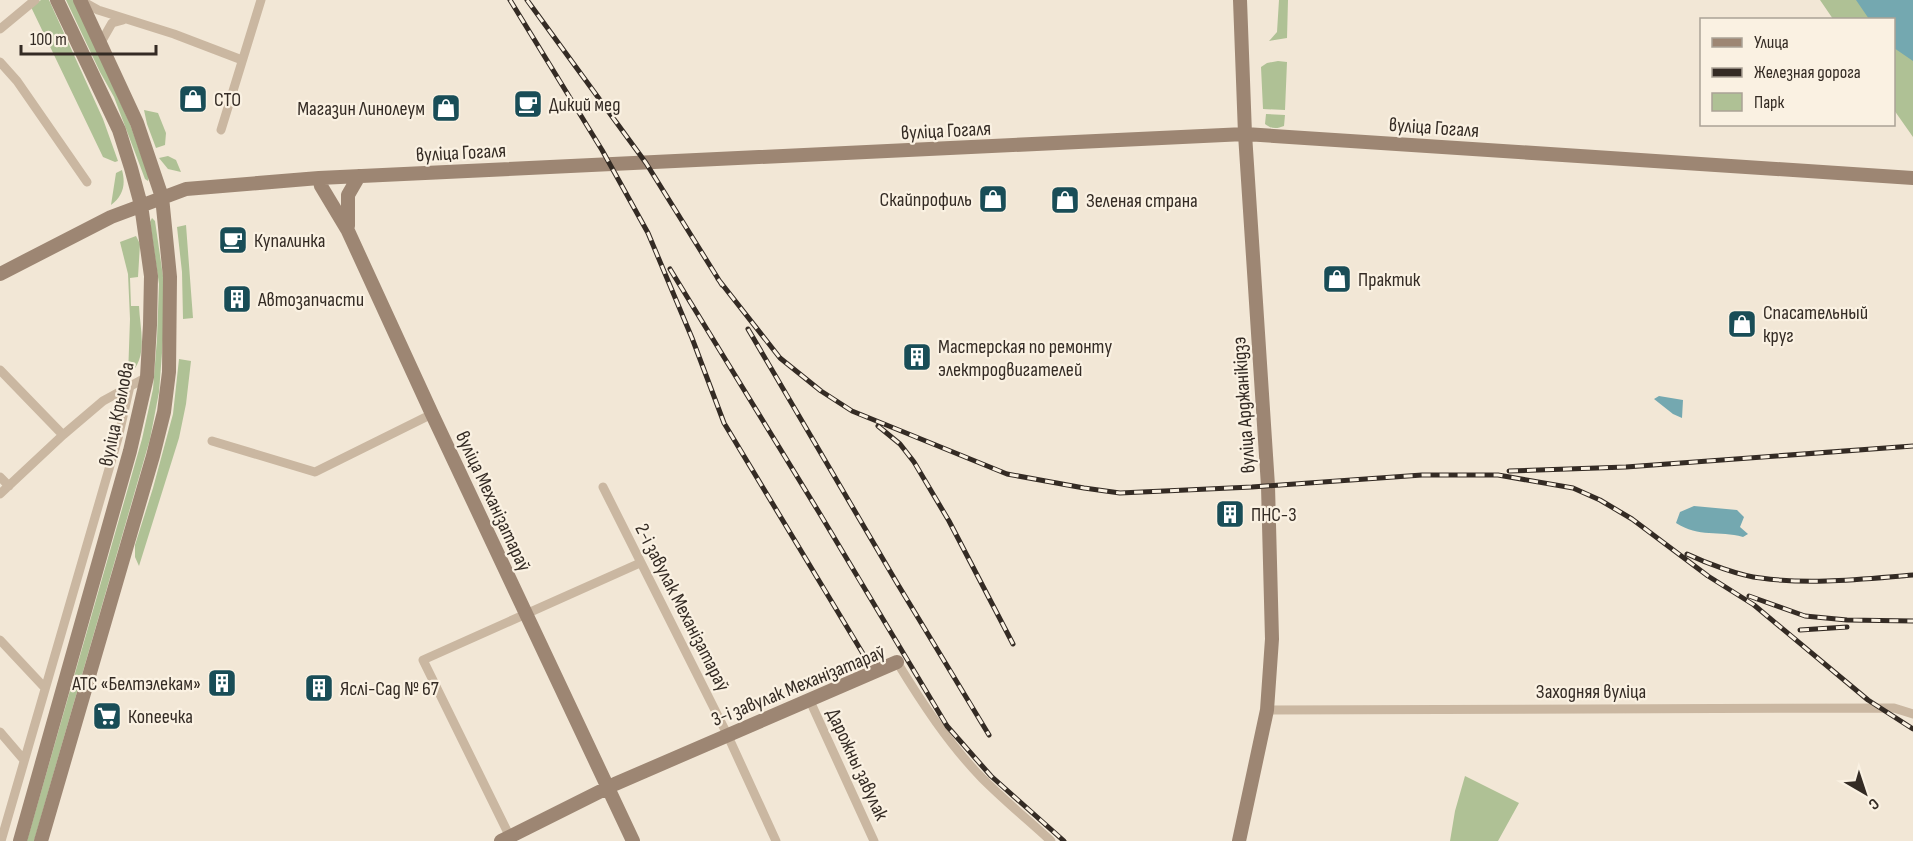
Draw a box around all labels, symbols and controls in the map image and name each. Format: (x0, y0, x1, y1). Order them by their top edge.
scale bar (21, 18, 156, 56)
legend (1700, 18, 1895, 126)
text: 100 m (30, 29, 67, 50)
text: Улица (1754, 32, 1789, 53)
text: Железная дорога (1754, 62, 1861, 83)
shop icon: СТО (177, 83, 209, 115)
place label: СТО (214, 88, 241, 112)
cafe icon: Дикий мед (512, 88, 544, 120)
shop icon: Магазин Линолеум (430, 92, 462, 124)
text: Парк (1754, 92, 1785, 113)
place label: Дикий мед (549, 93, 620, 117)
place label: Магазин Линолеум (297, 97, 425, 121)
street label: вуліца Гогаля (1388, 113, 1480, 143)
street label: вуліца Гогаля (900, 117, 992, 145)
street label: вуліца Гогаля (415, 139, 507, 167)
shop icon: Скайпрофиль (977, 183, 1009, 215)
shop icon: Зеленая страна (1049, 184, 1081, 216)
place label: Скайпрофиль (880, 188, 972, 212)
place label: Зеленая страна (1086, 189, 1198, 213)
cafe icon: Купалинка (217, 224, 249, 256)
place label: Купалинка (254, 229, 325, 253)
shop icon: Практик (1321, 263, 1353, 295)
place label: Практик (1358, 268, 1421, 292)
building icon: Автозапчасти (221, 283, 253, 315)
place label: Автозапчасти (257, 288, 364, 312)
place label: Спасательный круг (1763, 301, 1868, 348)
shop icon: Спасательный круг (1726, 308, 1758, 340)
place label: Мастерская по ремонту электродвигателей (938, 335, 1112, 382)
street label: вуліца Арджанікідзэ (1227, 336, 1261, 474)
building icon: Мастерская по ремонту электродвигателей (901, 341, 933, 373)
street label: вуліца Крылова (94, 360, 140, 469)
street label: вуліца Механізатараў (450, 428, 536, 576)
building icon: ПНС-3 (1214, 498, 1246, 530)
place label: ПНС-3 (1251, 503, 1297, 527)
street label: 2-і завулак Механізатараў (629, 520, 735, 696)
street label: 3-і завулак Механізатараў (708, 640, 889, 732)
building icon: АТС «Белтэлекам» (206, 667, 238, 699)
place label: АТС «Белтэлекам» (71, 672, 201, 696)
building icon: Яслі-Сад № 67 (303, 672, 335, 704)
place label: Яслі-Сад № 67 (340, 677, 439, 701)
street label: Заходняя вуліца (1536, 680, 1646, 704)
supermarket icon: Копеечка (91, 700, 123, 732)
place label: Копеечка (128, 705, 193, 729)
street label: Дарожны завулак (821, 705, 894, 825)
north arrow (1835, 763, 1895, 823)
text: С (1864, 794, 1883, 813)

